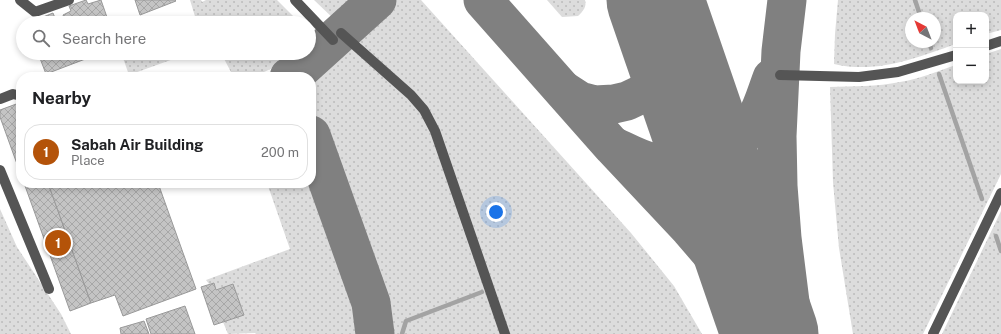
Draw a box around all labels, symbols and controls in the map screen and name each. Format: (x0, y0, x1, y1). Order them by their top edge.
north arrow (905, 12, 941, 48)
map controls (953, 12, 989, 84)
button: + (953, 12, 989, 48)
search box (16, 16, 316, 60)
icon: search (30, 27, 52, 49)
text: Search here (62, 30, 146, 47)
button: − (953, 48, 989, 84)
text: Nearby (32, 88, 91, 108)
text: Sabah Air Building (71, 136, 203, 153)
text: 1 (43, 145, 49, 160)
text: 200 m (261, 145, 299, 160)
text: Place (71, 153, 105, 168)
your location (486, 202, 506, 222)
pin: 1 (45, 228, 71, 258)

